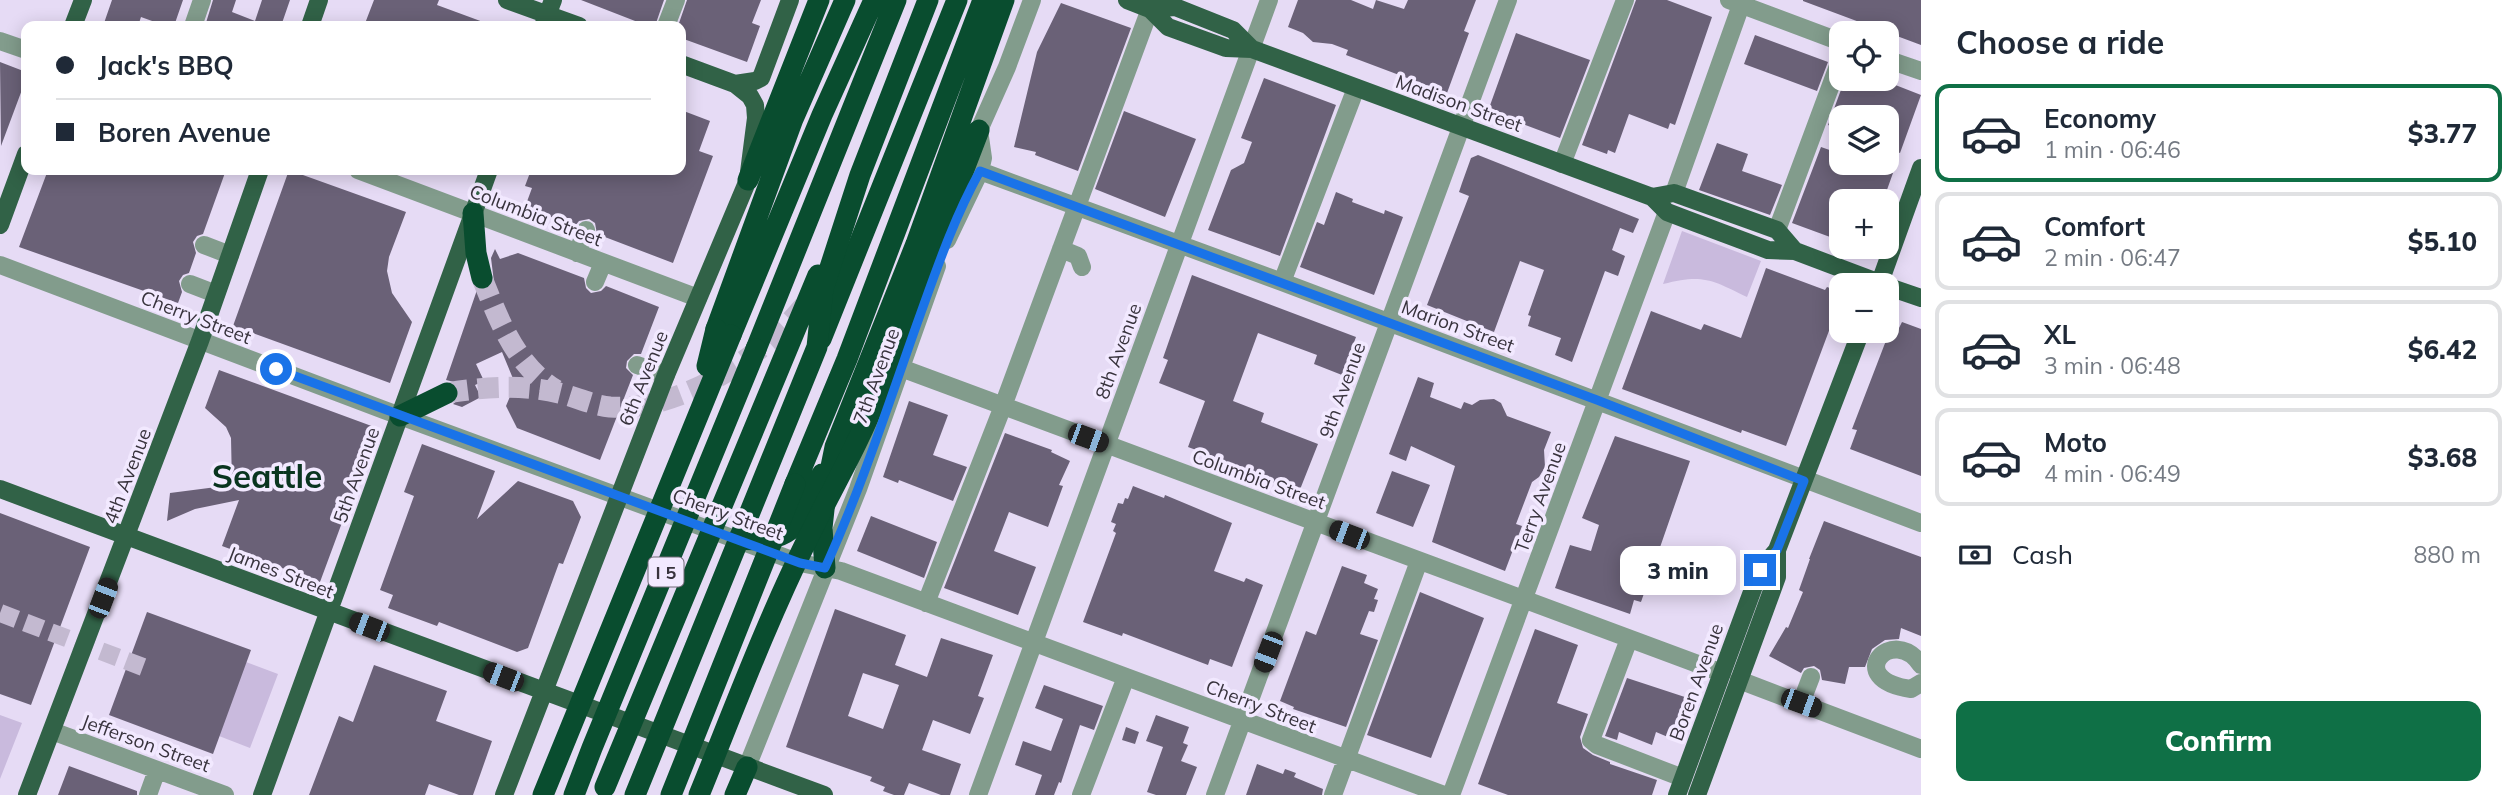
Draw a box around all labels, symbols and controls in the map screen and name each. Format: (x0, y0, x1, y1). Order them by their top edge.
map controls (1829, 21, 1899, 343)
button: locate (1829, 21, 1899, 91)
text: Choose a ride (1956, 22, 2164, 62)
text: Jack's BBQ (98, 49, 234, 82)
street label: Madison Street (1393, 69, 1526, 137)
icon: car (1960, 102, 2023, 165)
text: Economy (2044, 102, 2156, 135)
button: layers (1829, 105, 1899, 175)
text: Boren Avenue (98, 116, 271, 149)
text: $3.77 (2408, 117, 2477, 150)
text: 1 min · 06:46 (2044, 135, 2181, 164)
street label: Columbia Street (466, 179, 606, 251)
button: + (1829, 189, 1899, 259)
icon: car (1960, 210, 2023, 273)
text: Comfort (2044, 210, 2145, 243)
text: $5.10 (2408, 225, 2477, 258)
text: 2 min · 06:47 (2044, 243, 2181, 272)
button: − (1829, 273, 1899, 343)
street label: Cherry Street (137, 285, 255, 349)
street label: Marion Street (1398, 294, 1518, 358)
street label: 8th Avenue (1090, 300, 1146, 402)
icon: car (1960, 318, 2023, 381)
text: XL (2044, 318, 2076, 351)
street label: 7th Avenue (848, 325, 904, 427)
street label: 6th Avenue (613, 327, 673, 429)
text: $6.42 (2408, 333, 2477, 366)
street label: 9th Avenue (1314, 339, 1370, 441)
text: 3 min · 06:48 (2044, 351, 2181, 380)
route start (260, 353, 292, 385)
car (1065, 421, 1112, 455)
street label: 5th Avenue (328, 424, 384, 526)
street label: 4th Avenue (98, 425, 156, 527)
icon: car (1960, 426, 2023, 489)
text: Moto (2044, 426, 2107, 459)
street label: Terry Avenue (1509, 438, 1571, 556)
text: $3.68 (2408, 441, 2477, 474)
street label: Columbia Street (1189, 444, 1329, 514)
district label: Seattle (212, 455, 322, 496)
text: 4 min · 06:49 (2044, 459, 2181, 488)
street label: Cherry Street (669, 483, 787, 545)
car (1326, 518, 1373, 552)
icon: cash (1956, 536, 1994, 574)
text: Cash (2012, 538, 2073, 571)
text: 880 m (2413, 540, 2481, 569)
street label: James Street (225, 541, 338, 603)
callout: 3 min (1620, 546, 1736, 594)
route end (1744, 554, 1776, 586)
text: 3 min (1647, 556, 1709, 585)
road number: I 5 (648, 558, 684, 586)
car (86, 575, 121, 621)
car (346, 610, 393, 644)
street label: Boren Avenue (1664, 620, 1728, 744)
car (1251, 629, 1286, 675)
car (480, 660, 527, 694)
street label: Cherry Street (1202, 674, 1320, 738)
car (1778, 686, 1825, 720)
button: Confirm (1956, 701, 2481, 781)
street label: Jefferson Street (79, 709, 214, 777)

